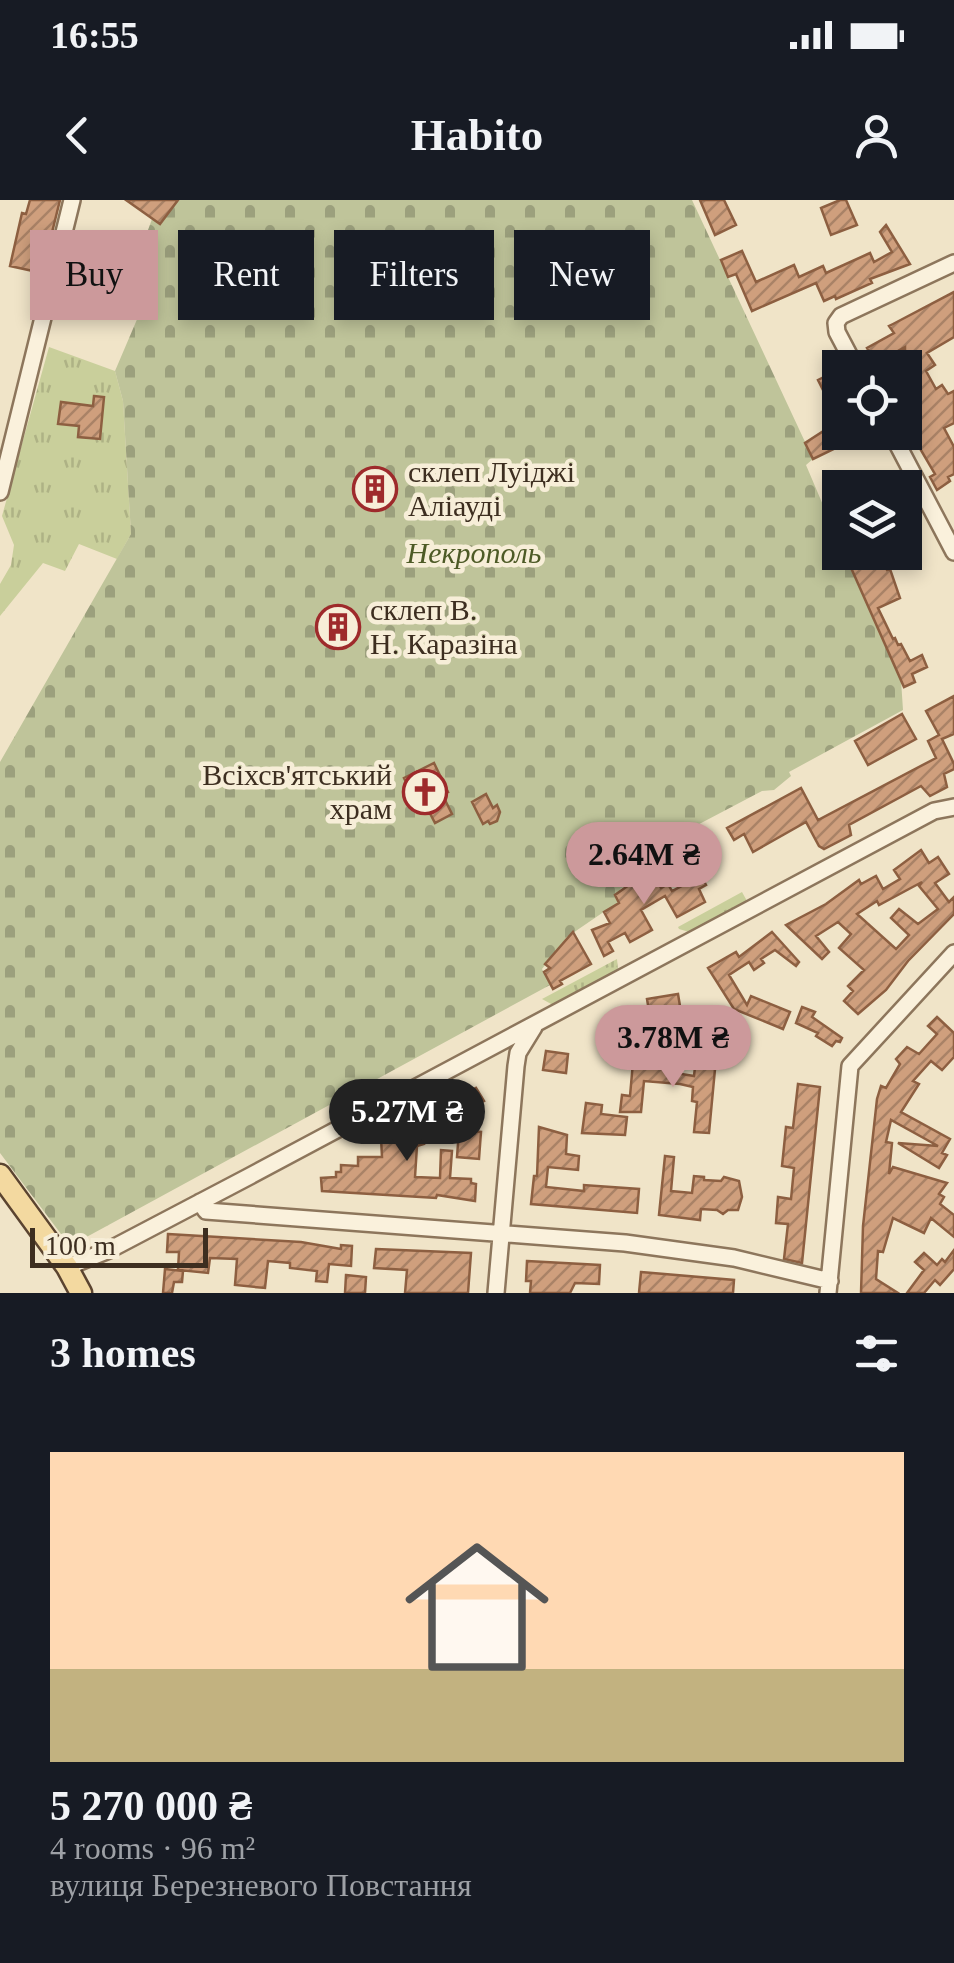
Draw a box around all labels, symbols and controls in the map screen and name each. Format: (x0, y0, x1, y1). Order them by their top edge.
text: 16:55 (50, 14, 139, 56)
icon: back (50, 108, 105, 163)
icon: person (849, 108, 904, 163)
text: Habito (411, 110, 543, 160)
chip: Buy (30, 230, 158, 320)
chip: Rent (178, 230, 314, 320)
chip: Filters (334, 230, 494, 320)
chip: New (514, 230, 650, 320)
map controls (822, 350, 922, 570)
button: locate (822, 350, 922, 450)
place label: склеп Луіджі Аліауді (408, 455, 575, 522)
building icon: склеп Луіджі Аліауді (352, 466, 398, 512)
button: layers (822, 470, 922, 570)
park label: Некрополь (406, 536, 542, 569)
place label: склеп В. Н. Каразіна (370, 593, 517, 660)
building icon: склеп В. Н. Каразіна (315, 604, 361, 650)
place label: Всіхсв'ятський храм (202, 758, 392, 825)
church icon: Всіхсв'ятський храм (402, 769, 448, 815)
pin: 2.64M ₴ (552, 822, 736, 907)
text: 2.64M ₴ (588, 836, 700, 872)
pin: 3.78M ₴ (581, 1005, 765, 1090)
text: 3.78M ₴ (617, 1019, 729, 1055)
pin: 5.27M ₴ (315, 1079, 499, 1164)
text: 5.27M ₴ (351, 1093, 463, 1129)
scale bar (30, 1223, 208, 1268)
text: 100 m (45, 1230, 116, 1261)
icon: filters (849, 1326, 904, 1381)
text: 3 homes (50, 1330, 196, 1376)
icon: home (387, 1517, 567, 1697)
text: 5 270 000 ₴ (50, 1783, 252, 1829)
text: 4 rooms · 96 m² (50, 1830, 255, 1866)
text: вулиця Березневого Повстання (50, 1867, 472, 1903)

